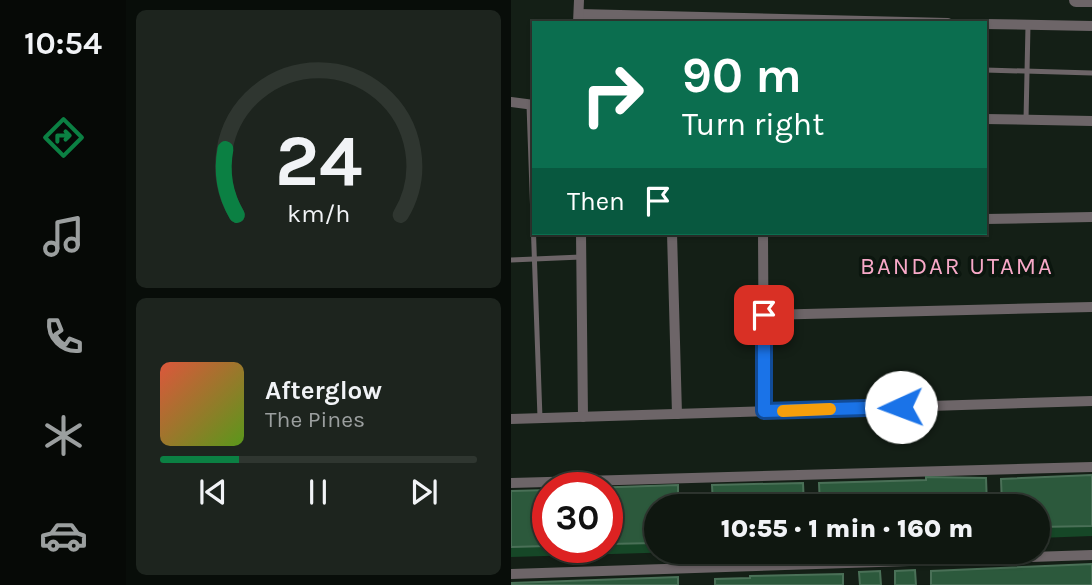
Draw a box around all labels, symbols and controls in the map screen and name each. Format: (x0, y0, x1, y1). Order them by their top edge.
text: 10:54 (24, 25, 102, 62)
text: 90 m (682, 47, 802, 104)
icon: right (567, 49, 658, 140)
text: Turn right (682, 106, 824, 143)
icon: directions (39, 113, 88, 162)
text: 24 (275, 118, 362, 203)
icon: arrive (639, 182, 677, 220)
text: Then (567, 186, 625, 217)
text: km/h (287, 199, 350, 228)
icon: music (39, 212, 88, 261)
district label: BANDAR UTAMA (860, 252, 1054, 280)
pin (734, 285, 794, 345)
icon: arrive (745, 296, 783, 334)
icon: phone (39, 312, 88, 361)
position arrow (864, 370, 938, 444)
text: Afterglow (265, 375, 382, 406)
text: The Pines (265, 406, 365, 433)
icon: climate (39, 411, 88, 460)
speed limit sign: 30 (532, 472, 623, 563)
icon: previous (194, 473, 232, 511)
icon: pause (299, 473, 337, 511)
icon: next (405, 473, 443, 511)
icon: car (39, 511, 88, 560)
text: 10:55 · 1 min · 160 m (721, 513, 973, 544)

